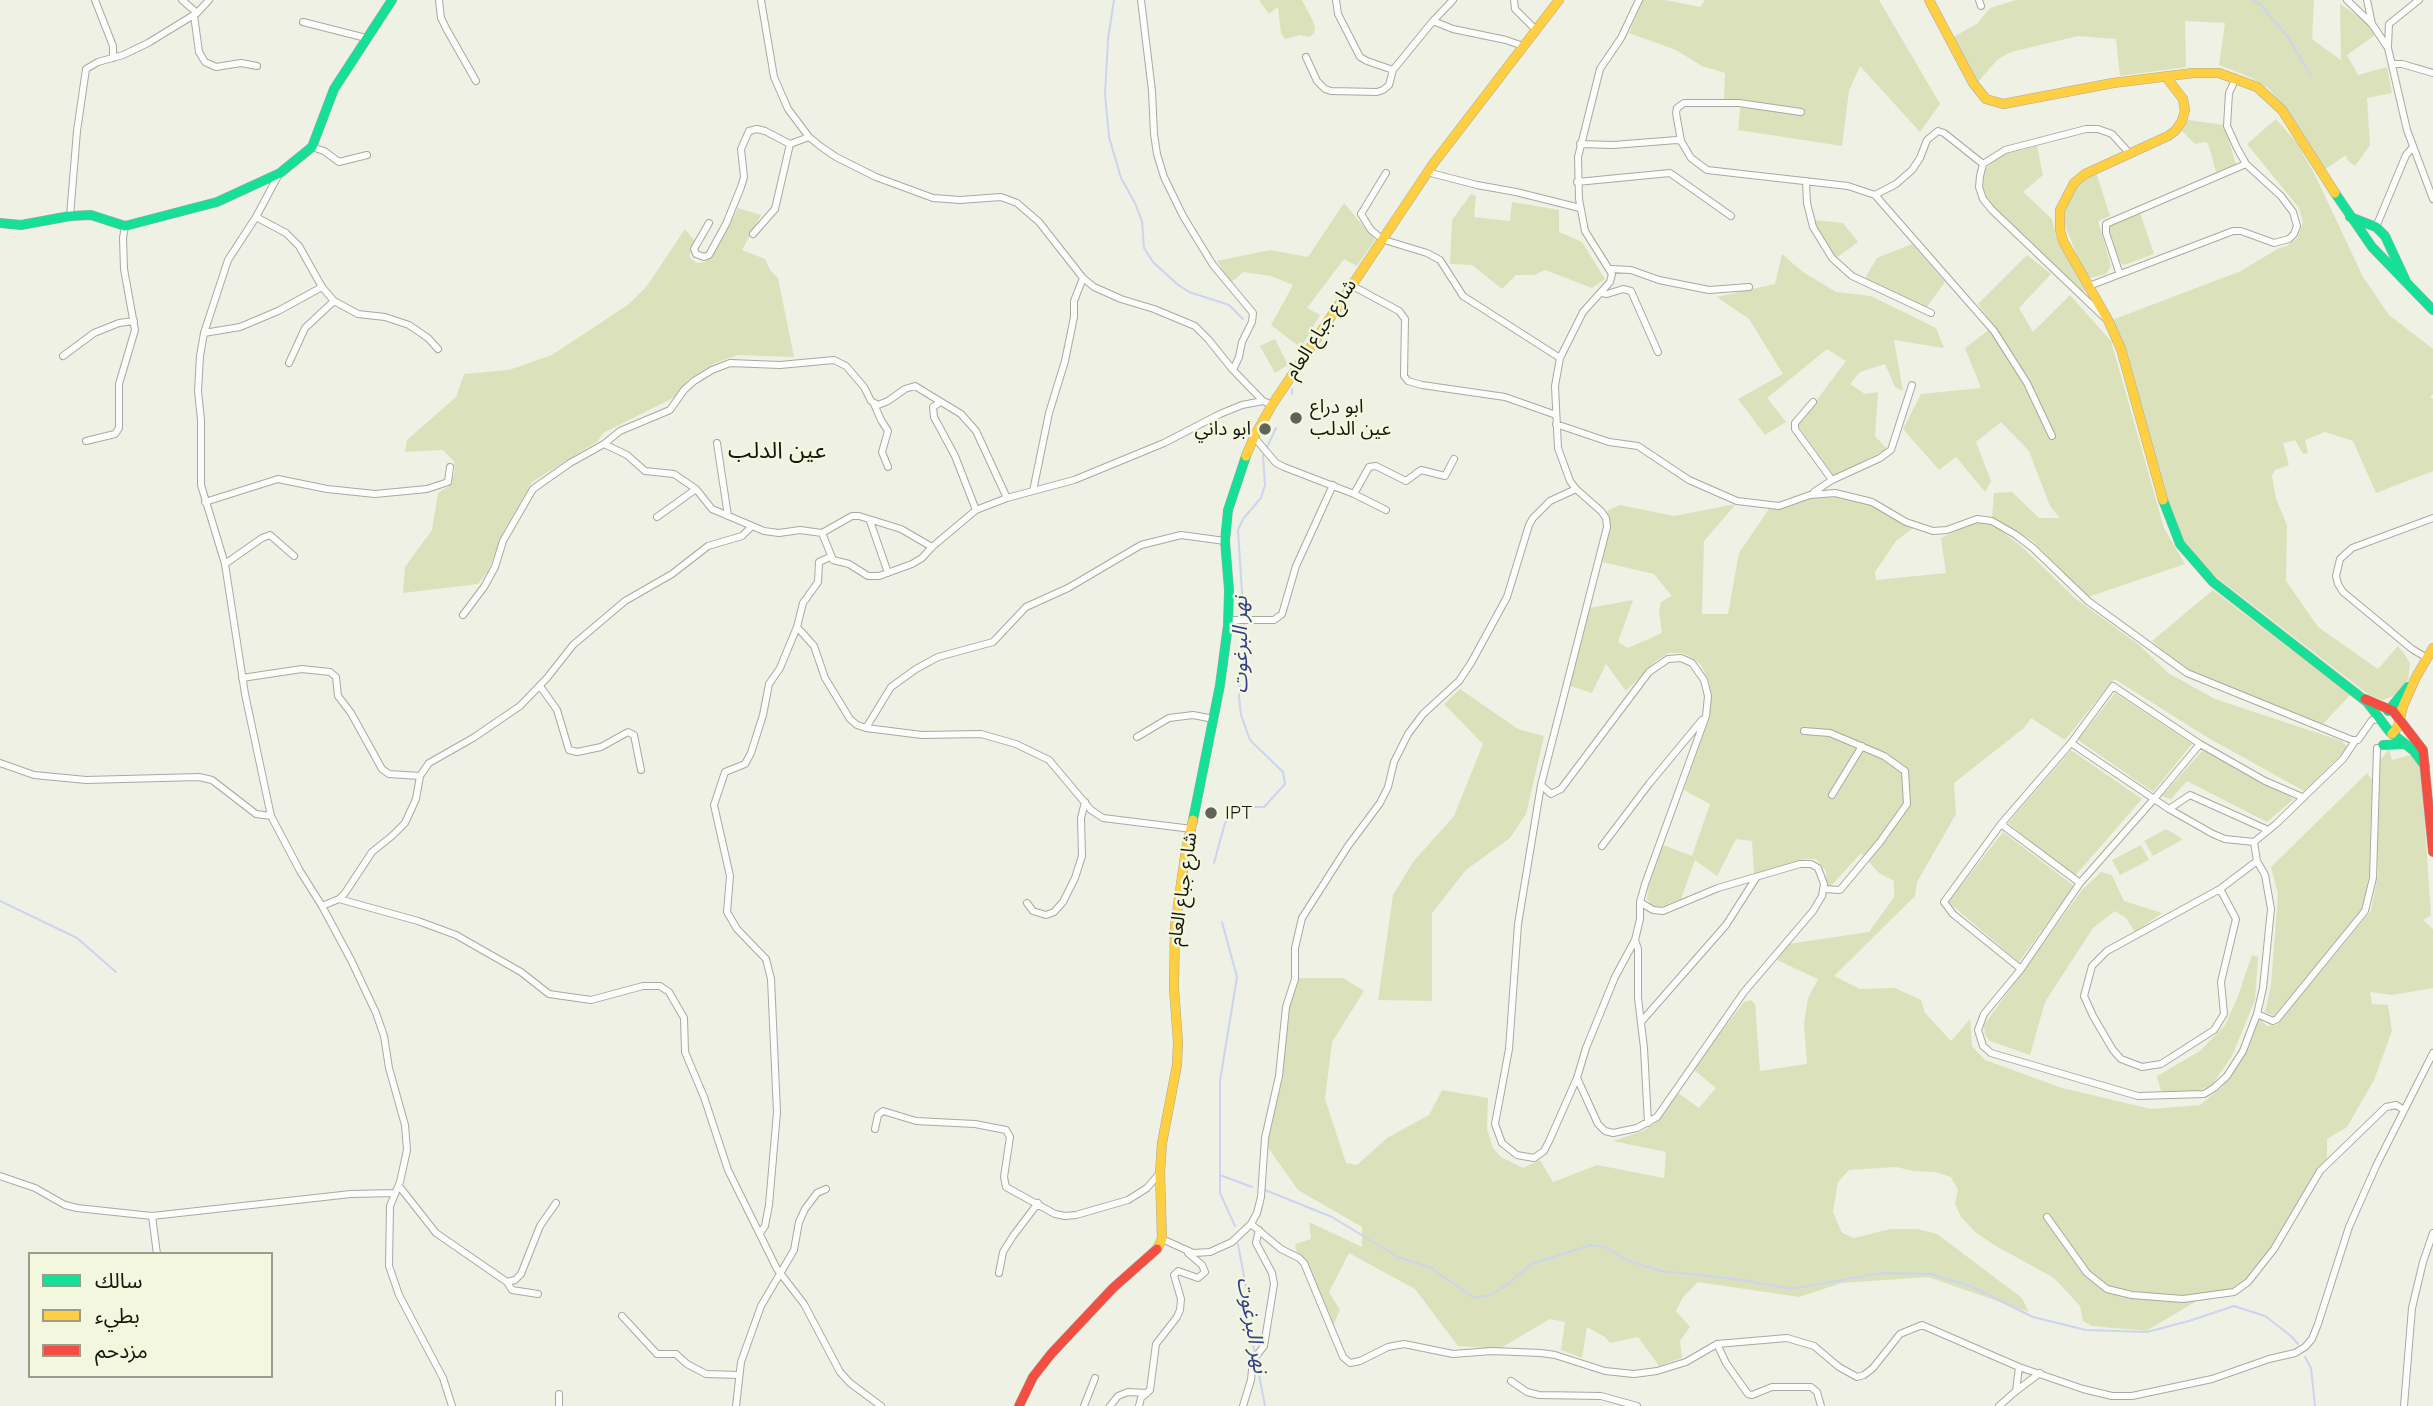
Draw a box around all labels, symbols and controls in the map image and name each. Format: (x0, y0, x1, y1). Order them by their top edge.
street label: شارع جباع العام (1280, 275, 1362, 383)
place label: ابو دراع عين الدلب (1310, 396, 1391, 440)
marker: ابو دراع عين الدلب (1288, 410, 1304, 426)
place label: ابو داني (1195, 418, 1251, 440)
marker: ابو داني (1257, 421, 1273, 437)
district label: عين الدلب (728, 437, 826, 465)
water label: نهر البرغوت (1228, 596, 1254, 694)
place label: IPT (1225, 802, 1253, 824)
marker: IPT (1203, 805, 1219, 821)
street label: شارع جباع العام (1164, 831, 1202, 947)
legend (28, 1252, 273, 1378)
text: سالك (95, 1267, 142, 1293)
water label: نهر البرغوت (1231, 1275, 1273, 1375)
text: بطيء (95, 1302, 140, 1328)
text: مزدحم (95, 1337, 148, 1363)

